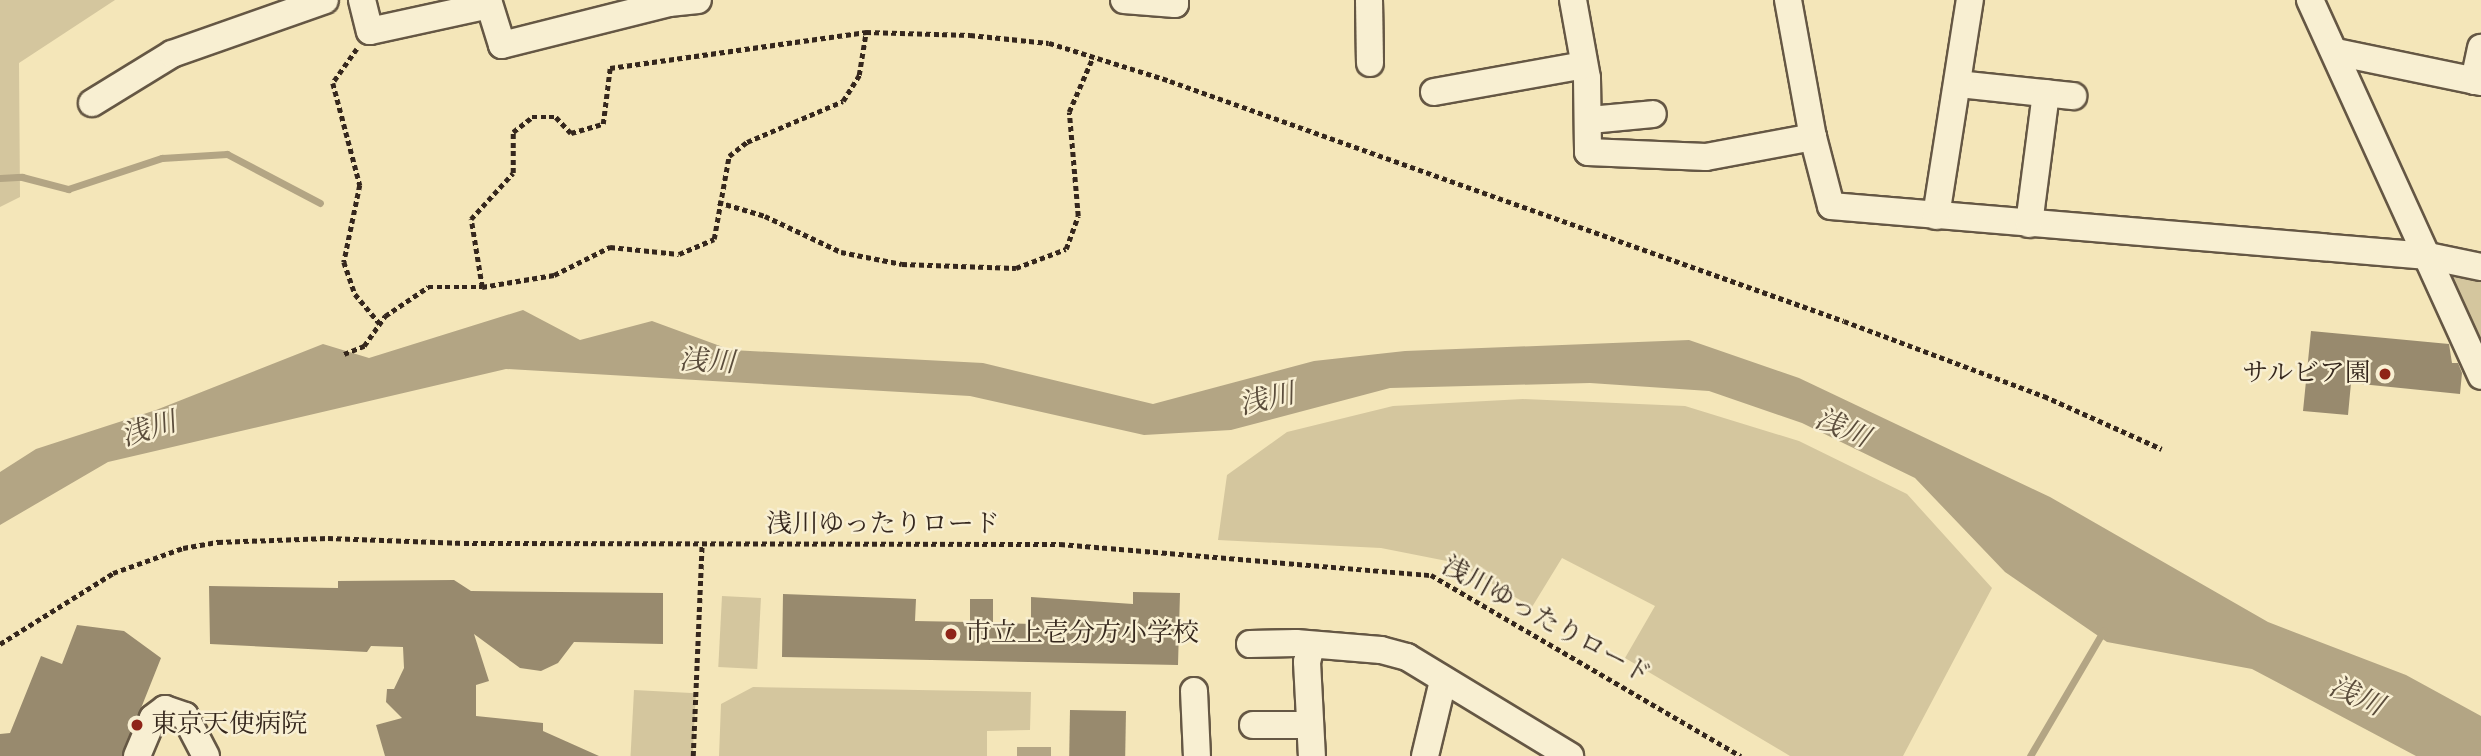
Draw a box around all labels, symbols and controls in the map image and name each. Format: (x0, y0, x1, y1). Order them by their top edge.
water label: 浅川 (678, 344, 736, 380)
place label: サルビア園 (2241, 358, 2371, 390)
marker: サルビア園 (2377, 366, 2393, 382)
water label: 浅川 (1236, 377, 1298, 423)
water label: 浅川 (1810, 403, 1874, 455)
water label: 浅川 (117, 406, 181, 454)
street label: 浅川ゆったりロード (766, 509, 1000, 541)
street label: 浅川ゆったりロード (1436, 551, 1656, 691)
place label: 市立上壱分方小学校 (965, 618, 1199, 650)
marker: 市立上壱分方小学校 (943, 626, 959, 642)
water label: 浅川 (2324, 670, 2388, 724)
place label: 東京天使病院 (151, 709, 307, 741)
marker: 東京天使病院 (129, 717, 145, 733)

